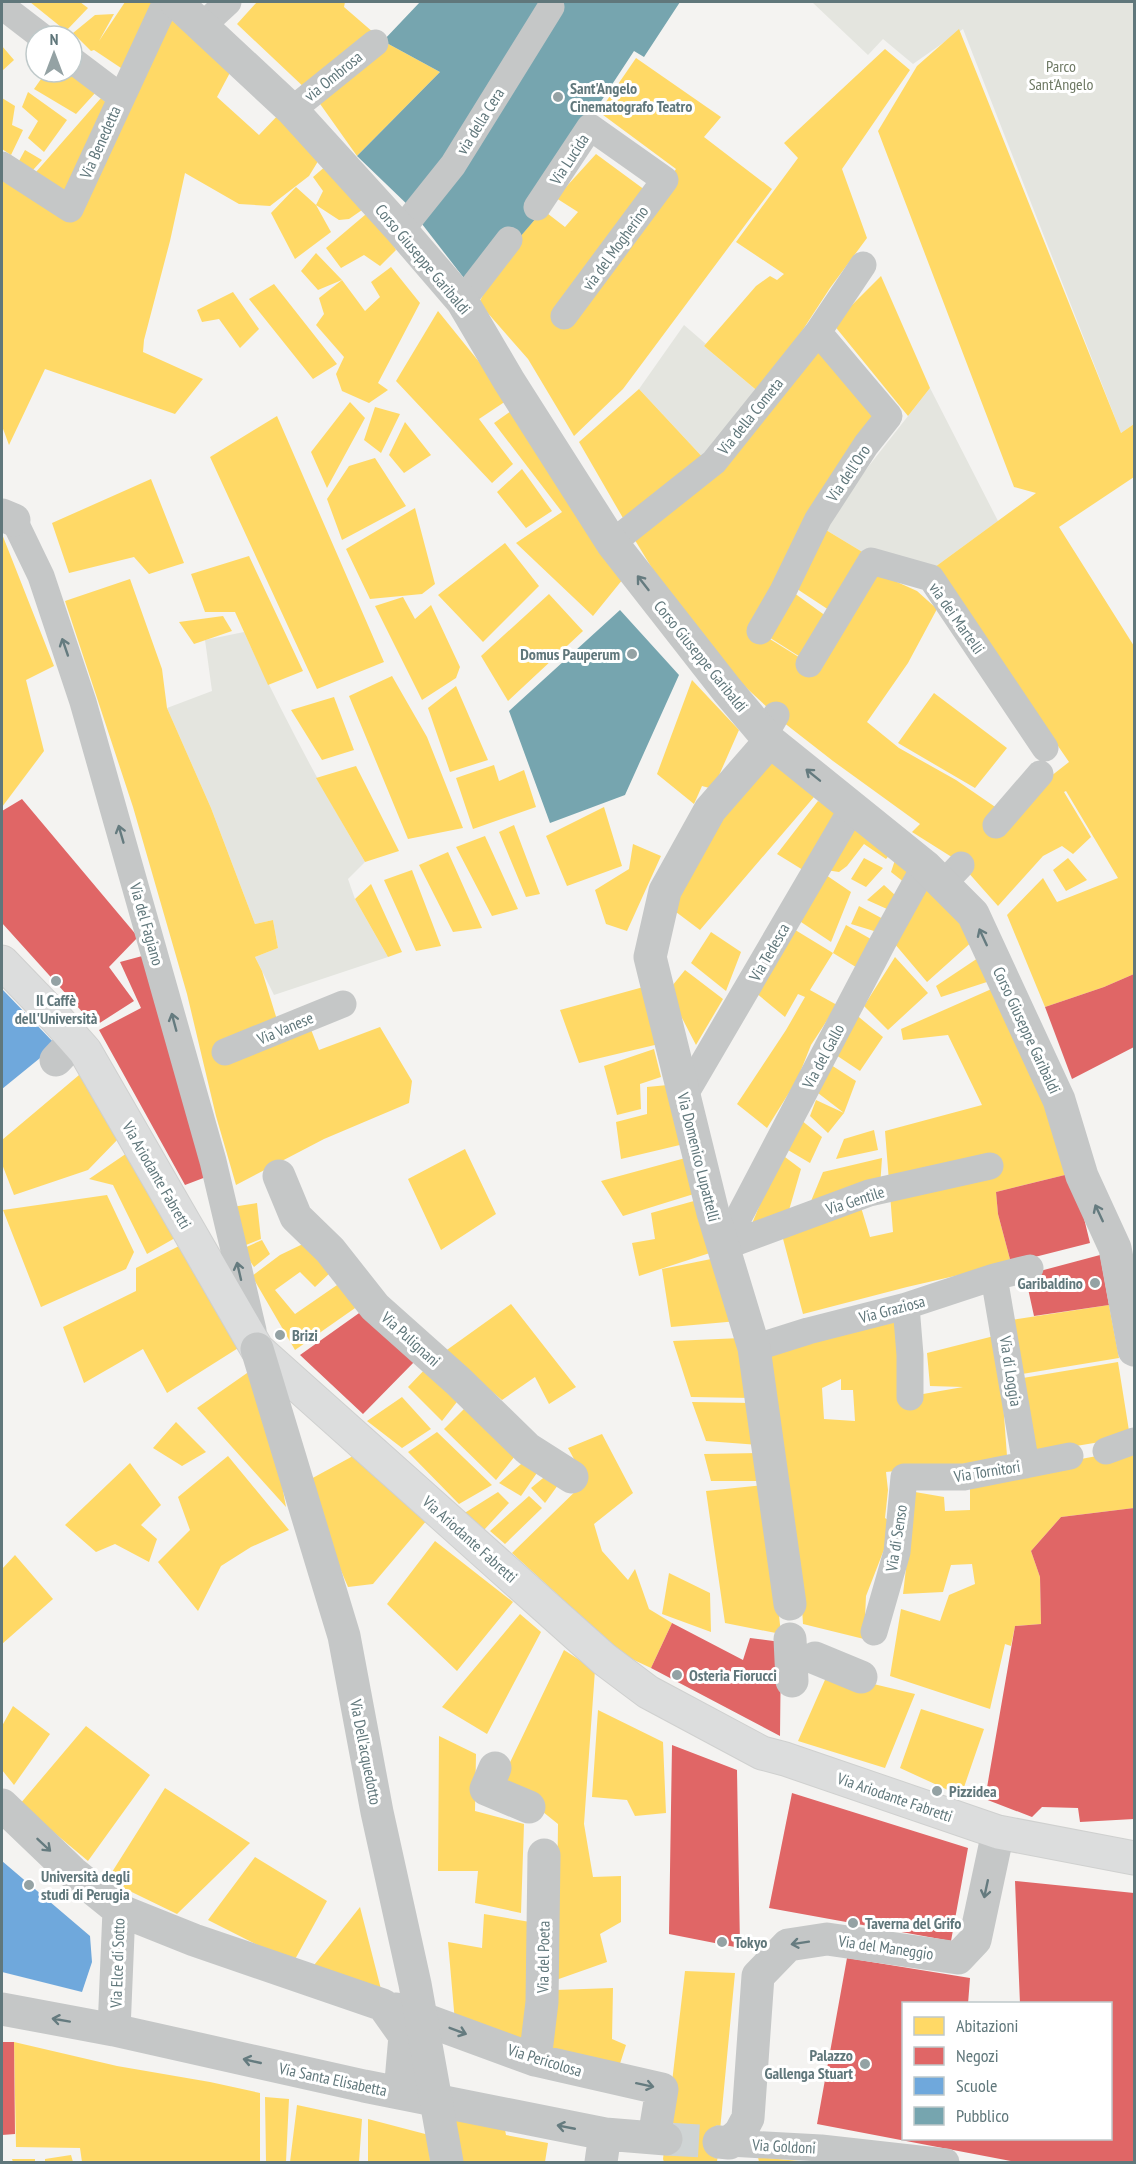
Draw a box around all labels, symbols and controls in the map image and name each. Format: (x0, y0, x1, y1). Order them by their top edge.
north arrow (24, 24, 84, 84)
text: N (50, 29, 58, 49)
street label: via Ombrosa (300, 47, 366, 105)
park label: Parco Sant'Angelo (1029, 56, 1093, 94)
place label: Sant'Angelo Cinematografo Teatro (570, 78, 692, 116)
street label: via della Cera (452, 84, 508, 158)
marker: Sant'Angelo Cinematografo Teatro (551, 90, 565, 104)
street label: Via Benedetta (75, 103, 125, 182)
street label: Via Lucida (545, 130, 593, 189)
street label: Corso Giuseppe Garibaldi (371, 200, 475, 318)
street label: via del Mogherino (578, 202, 652, 294)
street label: Via della Cometa (712, 374, 787, 459)
street label: Via dell'Oro (821, 441, 874, 506)
one-way arrow (637, 575, 649, 591)
street label: via dei Martelli (925, 578, 989, 658)
street label: Corso Giuseppe Garibaldi (650, 596, 752, 716)
one-way arrow (58, 638, 69, 657)
place label: Domus Pauperum (520, 644, 620, 664)
marker: Domus Pauperum (625, 647, 639, 661)
one-way arrow (805, 769, 821, 782)
one-way arrow (115, 825, 126, 844)
street label: Via del Fagiano (125, 879, 168, 968)
street label: Via Tedesca (744, 920, 794, 985)
one-way arrow (977, 929, 989, 947)
street label: Corso Giuseppe Garibaldi (989, 963, 1065, 1097)
marker: Il Caffè dell'Università (49, 974, 63, 988)
place label: Il Caffè dell'Università (15, 990, 98, 1028)
street label: Via Vanese (253, 1007, 316, 1049)
one-way arrow (167, 1013, 179, 1032)
street label: Via del Gallo (797, 1020, 848, 1092)
street label: Via Domenico Lupattelli (673, 1089, 725, 1224)
street label: Via Ariodante Fabretti (118, 1117, 196, 1232)
street label: Via Gentile (822, 1181, 887, 1219)
one-way arrow (1093, 1205, 1105, 1223)
one-way arrow (232, 1262, 244, 1281)
place label: Garibaldino (1017, 1273, 1083, 1293)
marker: Garibaldino (1088, 1276, 1102, 1290)
street label: Via Graziosa (856, 1291, 927, 1328)
street label: Via Pulignani (377, 1307, 445, 1371)
place label: Brizi (292, 1325, 318, 1345)
marker: Brizi (273, 1328, 287, 1342)
street label: Via di Loggia (995, 1333, 1026, 1408)
street label: Via Tornitori (952, 1456, 1021, 1486)
street label: Via Ariodante Fabretti (418, 1491, 521, 1587)
street label: Via di Senso (881, 1503, 911, 1574)
place label: Osteria Fiorucci (689, 1665, 777, 1685)
marker: Osteria Fiorucci (670, 1668, 684, 1682)
street label: Via Dell'acquedotto (346, 1697, 386, 1806)
street label: Via Ariodante Fabretti (834, 1768, 955, 1826)
place label: Pizzidea (949, 1781, 997, 1801)
marker: Pizzidea (930, 1784, 944, 1798)
one-way arrow (36, 1838, 51, 1852)
place label: Università degli studi di Perugia (41, 1866, 131, 1904)
marker: Università degli studi di Perugia (22, 1878, 36, 1892)
one-way arrow (980, 1879, 992, 1898)
place label: Taverna del Grifo (865, 1913, 961, 1933)
marker: Taverna del Grifo (846, 1916, 860, 1930)
street label: Via Elce di Sotto (105, 1918, 129, 2009)
street label: Via del Poeta (532, 1921, 554, 1994)
street label: Via del Maneggio (836, 1930, 935, 1964)
place label: Tokyo (734, 1932, 767, 1952)
marker: Tokyo (715, 1935, 729, 1949)
one-way arrow (790, 1938, 810, 1949)
legend (902, 2002, 1112, 2140)
one-way arrow (52, 2014, 72, 2025)
text: Abitazioni (956, 2014, 1018, 2037)
one-way arrow (448, 2026, 467, 2037)
street label: Via Pericolosa (504, 2039, 585, 2081)
text: Negozi (956, 2044, 999, 2067)
place label: Palazzo Gallenga Stuart (764, 2045, 853, 2083)
one-way arrow (243, 2055, 262, 2066)
marker: Palazzo Gallenga Stuart (858, 2057, 872, 2071)
street label: Via Santa Elisabetta (276, 2058, 389, 2100)
text: Scuole (956, 2074, 997, 2097)
one-way arrow (635, 2080, 654, 2091)
text: Pubblico (956, 2104, 1009, 2127)
one-way arrow (557, 2120, 576, 2132)
street label: Via Goldoni (751, 2134, 816, 2158)

